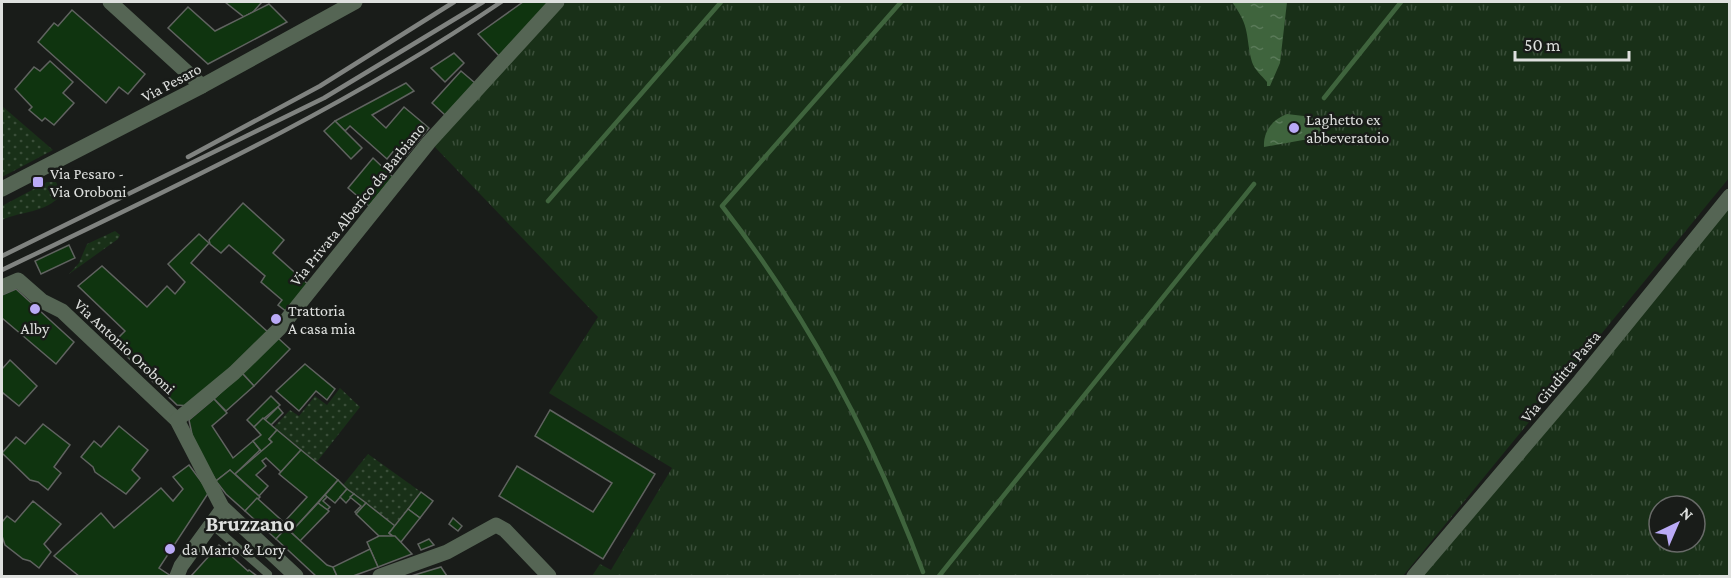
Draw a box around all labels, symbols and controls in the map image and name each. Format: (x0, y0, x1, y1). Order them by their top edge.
scale bar (1515, 24, 1629, 62)
text: 50 m (1524, 35, 1561, 55)
street label: Via Pesaro (138, 60, 204, 105)
place label: Laghetto ex abbeveratoio (1306, 111, 1389, 146)
street label: Via Privata Alberico da Barbiano (286, 119, 428, 289)
marker: Laghetto ex abbeveratoio (1287, 121, 1301, 135)
place label: Via Pesaro - Via Oroboni (50, 165, 126, 200)
marker: Via Pesaro - Via Oroboni (31, 175, 45, 189)
street label: Via Antonio Oroboni (71, 295, 178, 397)
marker: Alby (28, 302, 42, 316)
place label: Trattoria A casa mia (288, 302, 356, 337)
marker: Trattoria A casa mia (269, 312, 283, 326)
place label: Alby (21, 320, 50, 338)
street label: Via Giuditta Pasta (1517, 327, 1604, 425)
north arrow (1647, 494, 1707, 554)
text: N (1677, 504, 1697, 524)
district label: Bruzzano (205, 511, 295, 536)
place label: da Mario & Lory (182, 541, 286, 559)
marker: da Mario & Lory (163, 542, 177, 556)

